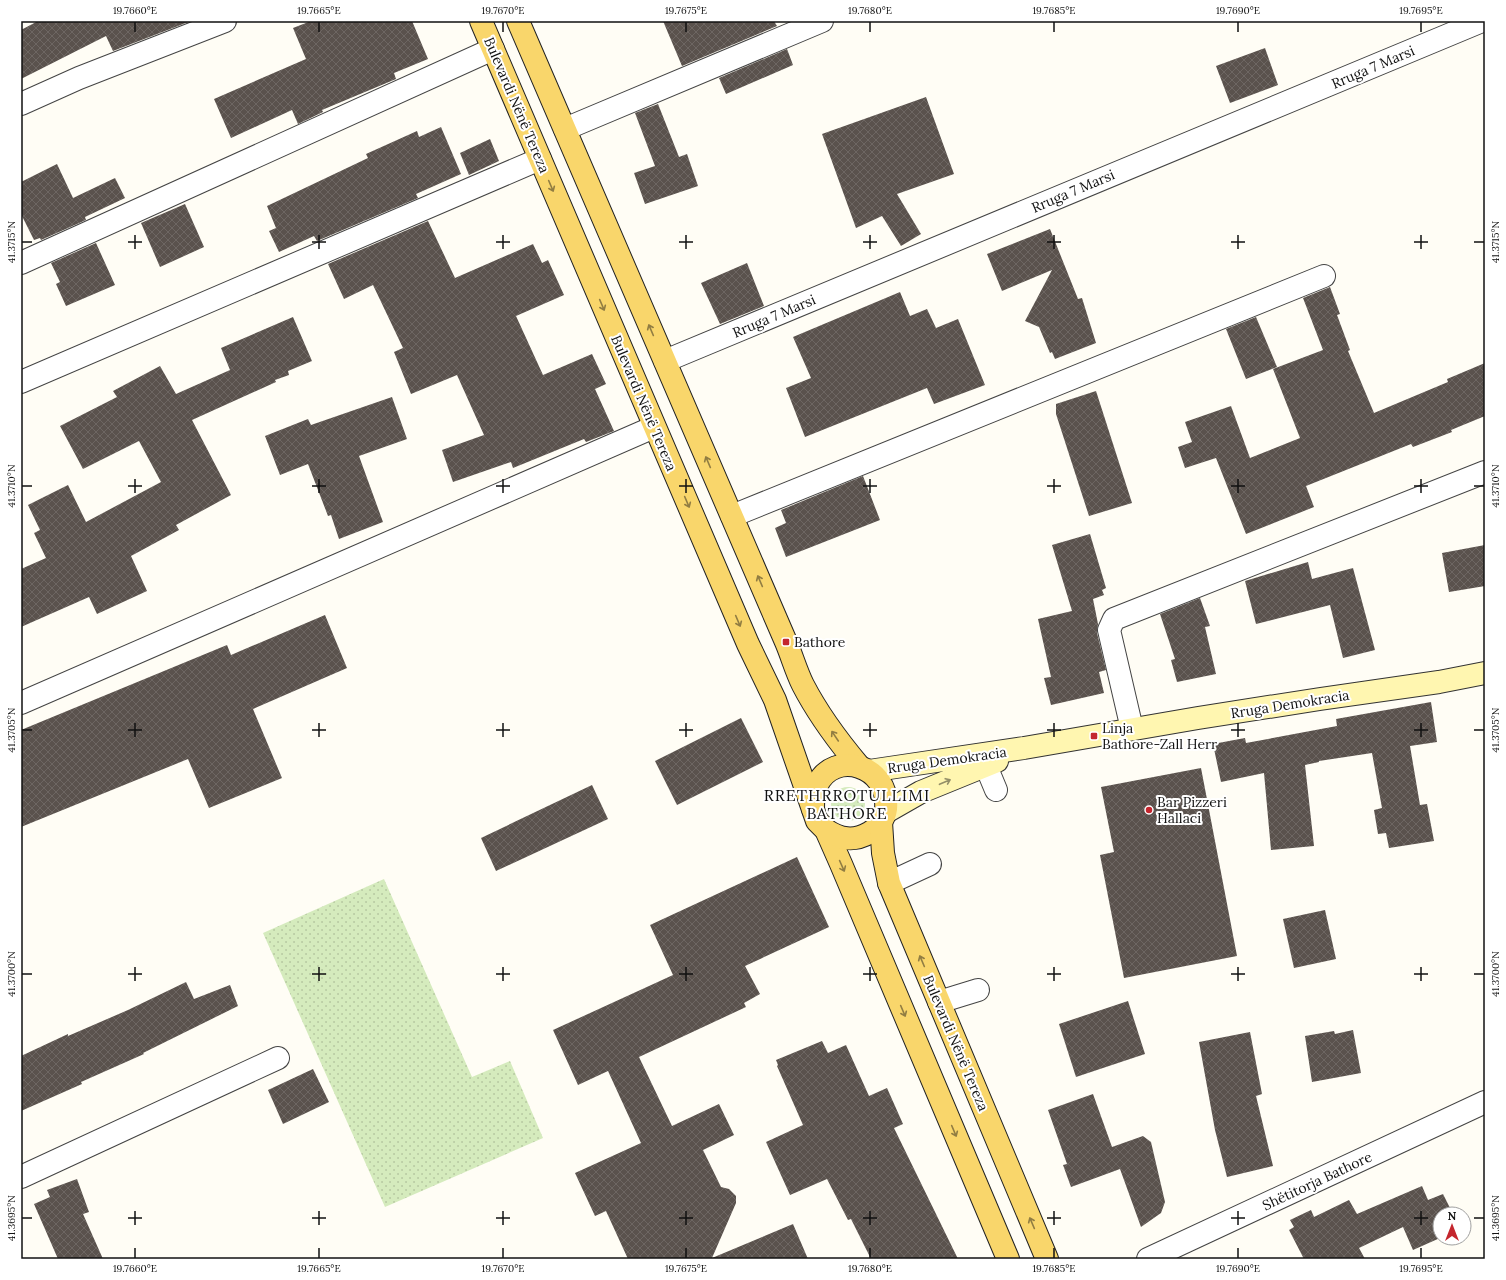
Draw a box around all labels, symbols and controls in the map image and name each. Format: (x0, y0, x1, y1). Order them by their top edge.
text: 19.7660°E (113, 4, 157, 17)
text: 19.7665°E (297, 4, 341, 17)
text: 19.7670°E (482, 4, 524, 17)
text: 19.7675°E (665, 4, 707, 17)
text: 19.7680°E (848, 4, 892, 17)
text: 19.7685°E (1032, 4, 1076, 17)
text: 19.7690°E (1216, 4, 1260, 17)
text: 19.7695°E (1399, 4, 1443, 17)
street label: Bulevardi Nënë Tereza (480, 34, 554, 176)
street label: Rruga 7 Marsi (1329, 41, 1417, 93)
street label: Rruga 7 Marsi (1029, 165, 1117, 217)
one-way arrow (548, 179, 556, 191)
text: 41.3715°N (5, 221, 18, 263)
text: 41.3715°N (1489, 221, 1502, 263)
street label: Rruga 7 Marsi (730, 290, 818, 342)
one-way arrow (599, 299, 607, 311)
one-way arrow (647, 324, 654, 336)
street label: Bulevardi Nënë Tereza (607, 332, 681, 474)
one-way arrow (704, 456, 711, 468)
text: 41.3710°N (5, 464, 18, 507)
text: 41.3710°N (1489, 464, 1502, 507)
one-way arrow (684, 495, 691, 507)
one-way arrow (756, 576, 763, 588)
one-way arrow (735, 615, 743, 627)
place label: Bathore (794, 633, 846, 651)
marker: Bathore (781, 637, 791, 647)
street label: Rruga Demokracia (1229, 686, 1351, 722)
text: 41.3705°N (5, 707, 18, 752)
text: 41.3705°N (1489, 707, 1502, 752)
place label: Linja Bathore-Zall Herr (1102, 719, 1217, 753)
one-way arrow (831, 730, 839, 741)
marker: Linja Bathore-Zall Herr (1089, 731, 1099, 741)
street label: Rruga Demokracia (886, 743, 1008, 777)
one-way arrow (939, 778, 951, 785)
district label: RRETHRROTULLIMI BATHORE (764, 785, 930, 823)
place label: Bar Pizzeri Hallaci (1157, 793, 1227, 827)
marker: Bar Pizzeri Hallaci (1144, 805, 1154, 815)
one-way arrow (839, 859, 846, 871)
text: 41.3700°N (5, 951, 18, 997)
text: 41.3700°N (1489, 951, 1502, 997)
one-way arrow (918, 956, 925, 968)
street label: Bulevardi Nënë Tereza (919, 972, 993, 1114)
one-way arrow (900, 1005, 908, 1017)
one-way arrow (951, 1125, 958, 1137)
street label: Shëtitorja Bathore (1259, 1148, 1375, 1214)
text: 41.3695°N (5, 1195, 18, 1241)
text: 41.3695°N (1489, 1195, 1502, 1241)
north arrow (1432, 1206, 1472, 1246)
text: N (1448, 1209, 1457, 1223)
one-way arrow (1028, 1218, 1035, 1230)
text: 19.7660°E (113, 1262, 157, 1275)
text: 19.7665°E (297, 1262, 341, 1275)
text: 19.7670°E (482, 1262, 524, 1275)
text: 19.7675°E (665, 1262, 707, 1275)
text: 19.7680°E (848, 1262, 892, 1275)
text: 19.7685°E (1032, 1262, 1076, 1275)
text: 19.7690°E (1216, 1262, 1260, 1275)
text: 19.7695°E (1399, 1262, 1443, 1275)

